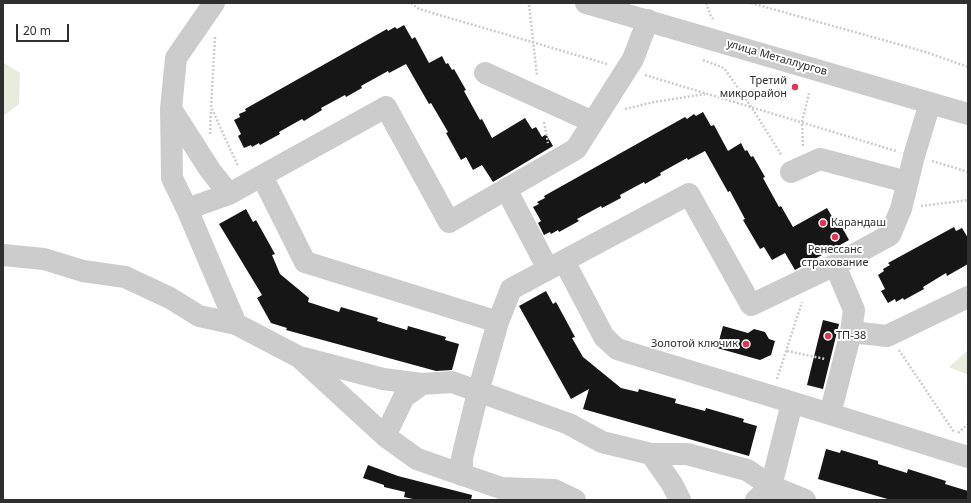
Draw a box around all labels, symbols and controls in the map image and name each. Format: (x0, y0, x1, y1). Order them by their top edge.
scale bar (18, 16, 71, 42)
text: 20 m (23, 22, 51, 39)
street label: улица Металлургов (725, 37, 829, 79)
place label: Третий микрорайон (720, 74, 787, 100)
marker: Третий микрорайон (790, 82, 800, 92)
place label: Карандаш (831, 216, 886, 230)
marker: Карандаш (818, 218, 828, 228)
marker: Ренессанс страхование (830, 232, 840, 242)
place label: Ренессанс страхование (801, 243, 869, 269)
place label: ТП-38 (836, 329, 866, 343)
marker: ТП-38 (823, 331, 833, 341)
place label: Золотой ключик (651, 337, 738, 351)
marker: Золотой ключик (741, 339, 751, 349)

